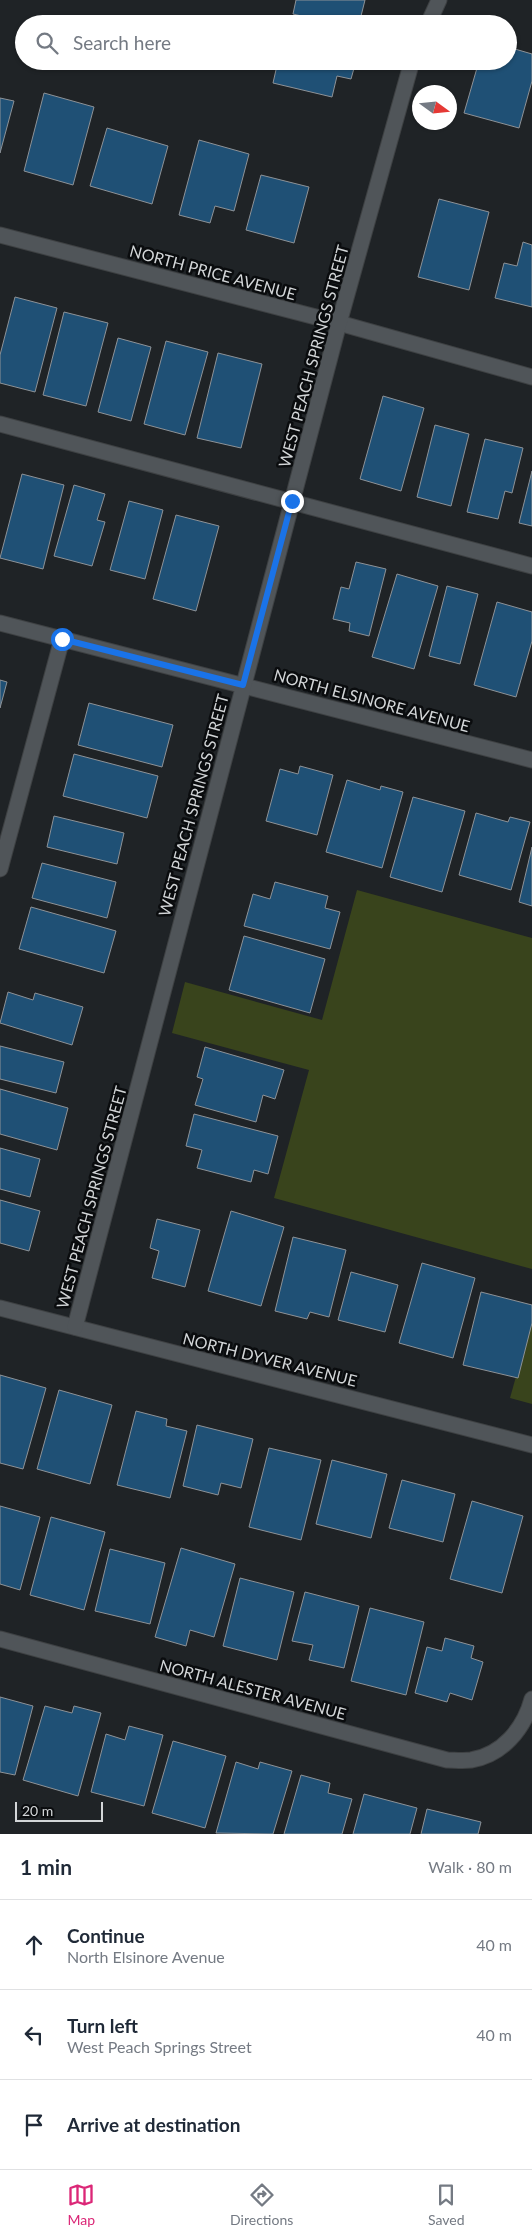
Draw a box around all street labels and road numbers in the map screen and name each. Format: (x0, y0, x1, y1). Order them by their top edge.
street label: NORTH PRICE AVENUE (128, 241, 298, 303)
street label: WEST PEACH SPRINGS STREET (274, 242, 352, 469)
street label: NORTH ELSINORE AVENUE (272, 665, 472, 735)
street label: WEST PEACH SPRINGS STREET (154, 691, 232, 918)
street label: WEST PEACH SPRINGS STREET (52, 1083, 130, 1310)
street label: NORTH DYVER AVENUE (181, 1328, 359, 1390)
street label: NORTH ALESTER AVENUE (158, 1655, 348, 1723)

